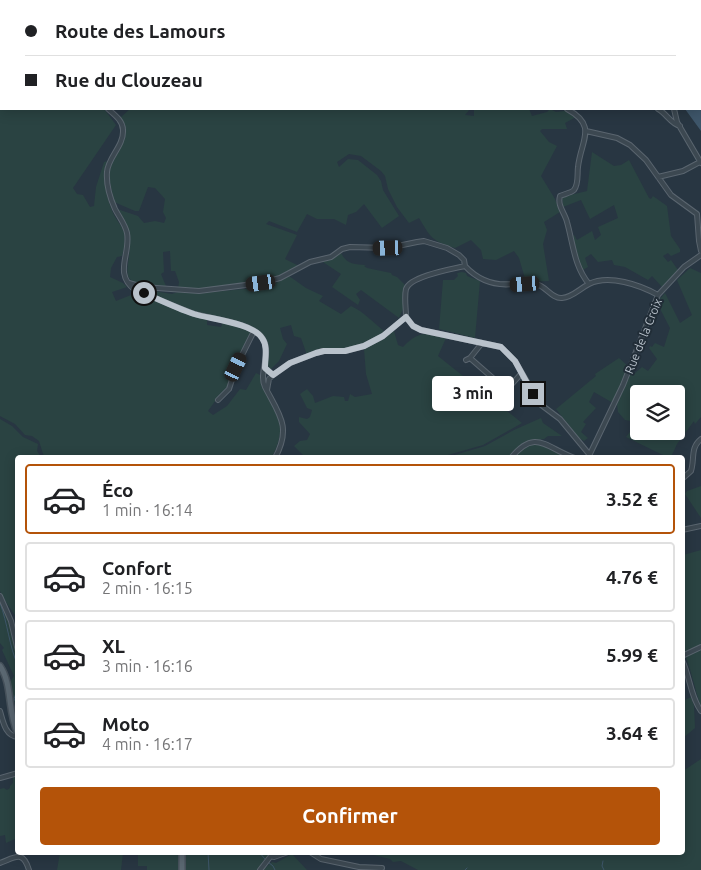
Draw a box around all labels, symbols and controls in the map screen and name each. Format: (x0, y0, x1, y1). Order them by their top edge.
text: Route des Lamours (55, 20, 225, 42)
text: Rue du Clouzeau (55, 69, 203, 91)
car (372, 240, 403, 256)
car (245, 273, 276, 293)
car (509, 275, 540, 293)
route start (133, 282, 155, 304)
street label: Rue de la Croix (622, 296, 664, 376)
car (222, 350, 249, 384)
callout: 3 min (433, 376, 516, 412)
route end (522, 383, 544, 405)
text: 3 min (453, 384, 493, 402)
map controls (630, 385, 685, 440)
button: layers (630, 385, 685, 440)
icon: car (42, 477, 87, 522)
text: Éco (102, 479, 134, 501)
text: 3.52 € (606, 488, 658, 510)
text: 1 min · 16:14 (102, 501, 193, 519)
icon: car (42, 555, 87, 600)
text: Confort (102, 557, 172, 579)
text: 4.76 € (606, 566, 658, 588)
text: 2 min · 16:15 (102, 579, 193, 597)
icon: car (42, 633, 87, 678)
text: XL (102, 635, 125, 657)
text: 5.99 € (606, 644, 658, 666)
text: 3 min · 16:16 (102, 657, 193, 675)
icon: car (42, 711, 87, 756)
text: Moto (102, 713, 150, 735)
text: 3.64 € (606, 722, 658, 744)
text: 4 min · 16:17 (102, 735, 193, 753)
button: Confirmer (40, 787, 660, 845)

